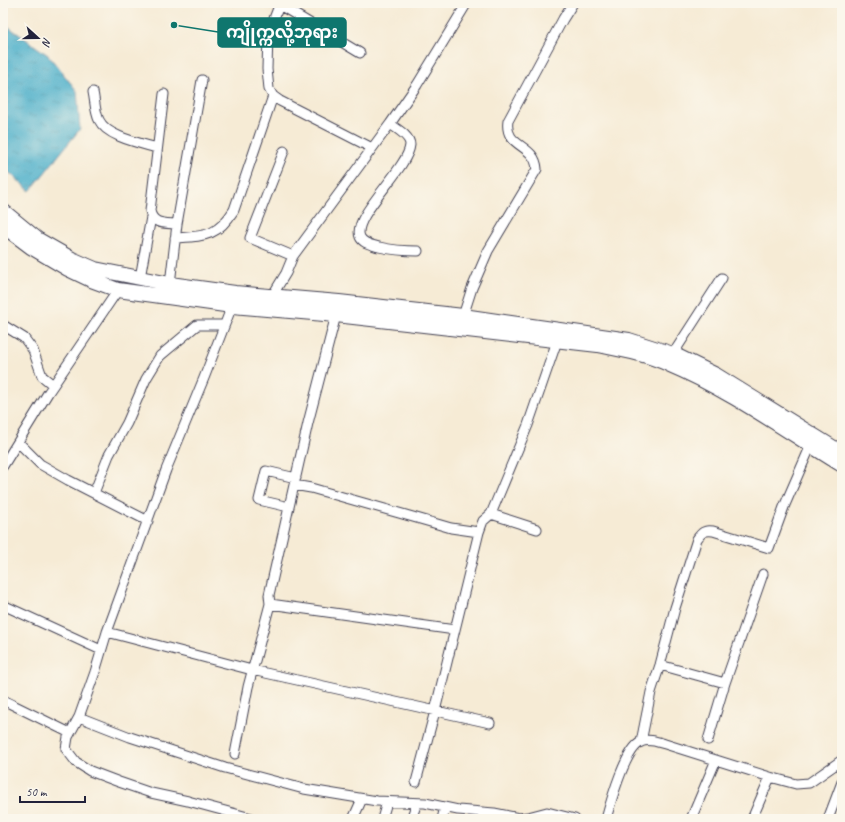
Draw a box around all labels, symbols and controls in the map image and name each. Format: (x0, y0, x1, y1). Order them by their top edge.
north arrow (18, 18, 58, 58)
callout: ကျိုက္ကလို့ဘုရား (218, 18, 346, 47)
text: ကျိုက္ကလို့ဘုရား (226, 20, 338, 47)
text: N (39, 36, 55, 49)
scale bar (20, 778, 85, 804)
text: 50 m (26, 784, 48, 800)

